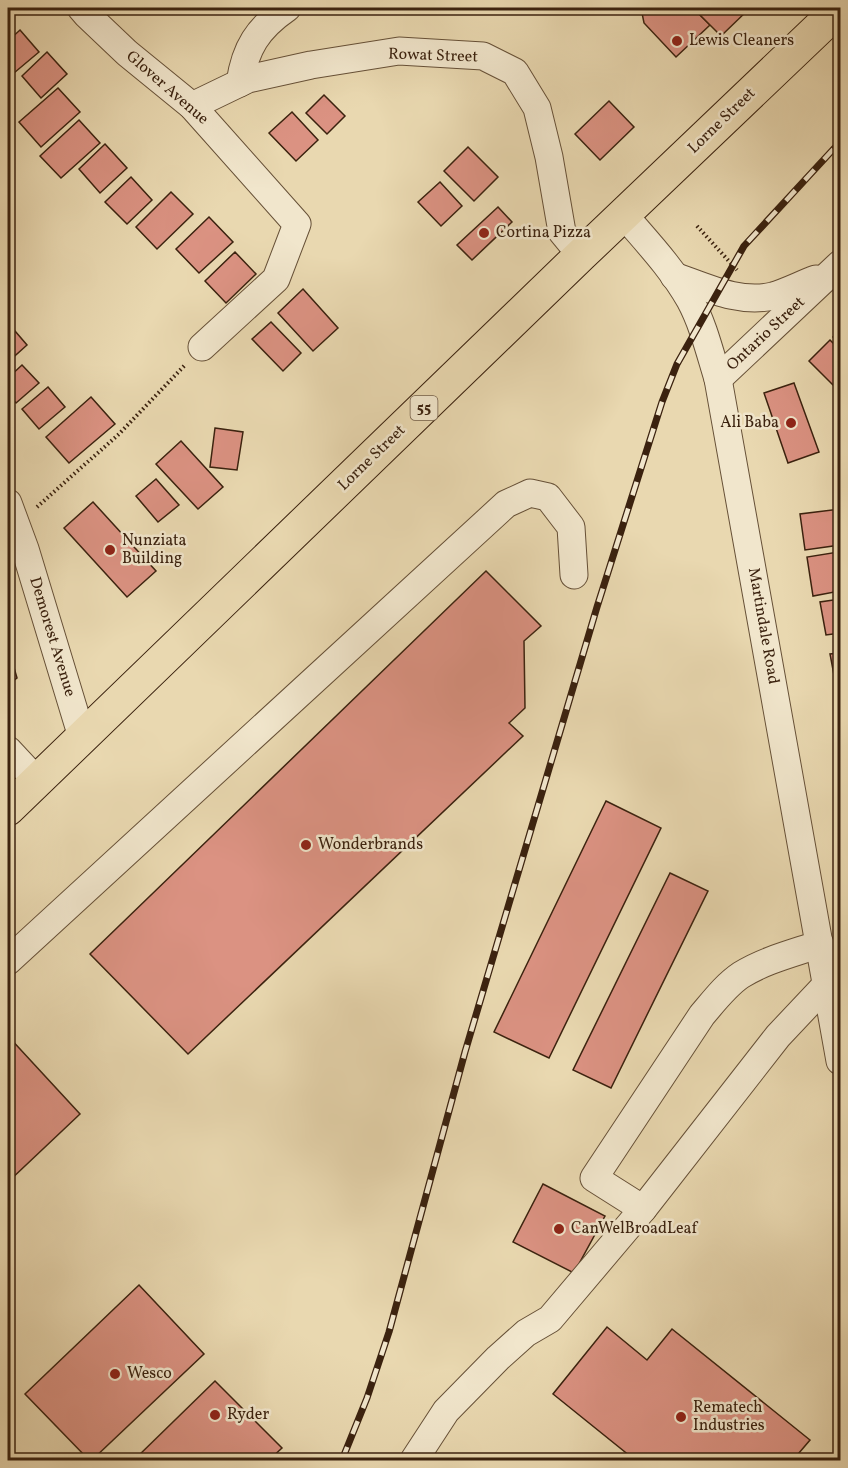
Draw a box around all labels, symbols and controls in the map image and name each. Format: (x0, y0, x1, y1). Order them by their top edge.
place label: Lewis Cleaners (689, 30, 794, 52)
marker: Lewis Cleaners (670, 34, 684, 48)
street label: Rowat Street (388, 43, 479, 69)
street label: Glover Avenue (121, 46, 213, 130)
street label: Lorne Street (683, 83, 761, 159)
place label: Cortina Pizza (496, 222, 591, 244)
marker: Cortina Pizza (477, 226, 491, 240)
street label: Ontario Street (722, 292, 810, 376)
road number: 55 (410, 396, 438, 420)
place label: Ali Baba (720, 412, 779, 434)
marker: Ali Baba (784, 416, 798, 430)
street label: Lorne Street (333, 420, 411, 496)
place label: Nunziata Building (122, 530, 187, 570)
marker: Nunziata Building (103, 543, 117, 557)
street label: Martindale Road (742, 566, 784, 686)
street label: Demorest Avenue (23, 574, 81, 700)
place label: Wonderbrands (318, 834, 423, 856)
marker: Wonderbrands (299, 838, 313, 852)
place label: CanWelBroadLeaf (571, 1218, 699, 1240)
marker: CanWelBroadLeaf (552, 1222, 566, 1236)
place label: Wesco (127, 1363, 172, 1385)
marker: Wesco (108, 1367, 122, 1381)
place label: Rematech Industries (693, 1397, 765, 1437)
place label: Ryder (227, 1404, 269, 1426)
marker: Ryder (208, 1408, 222, 1422)
marker: Rematech Industries (674, 1410, 688, 1424)

